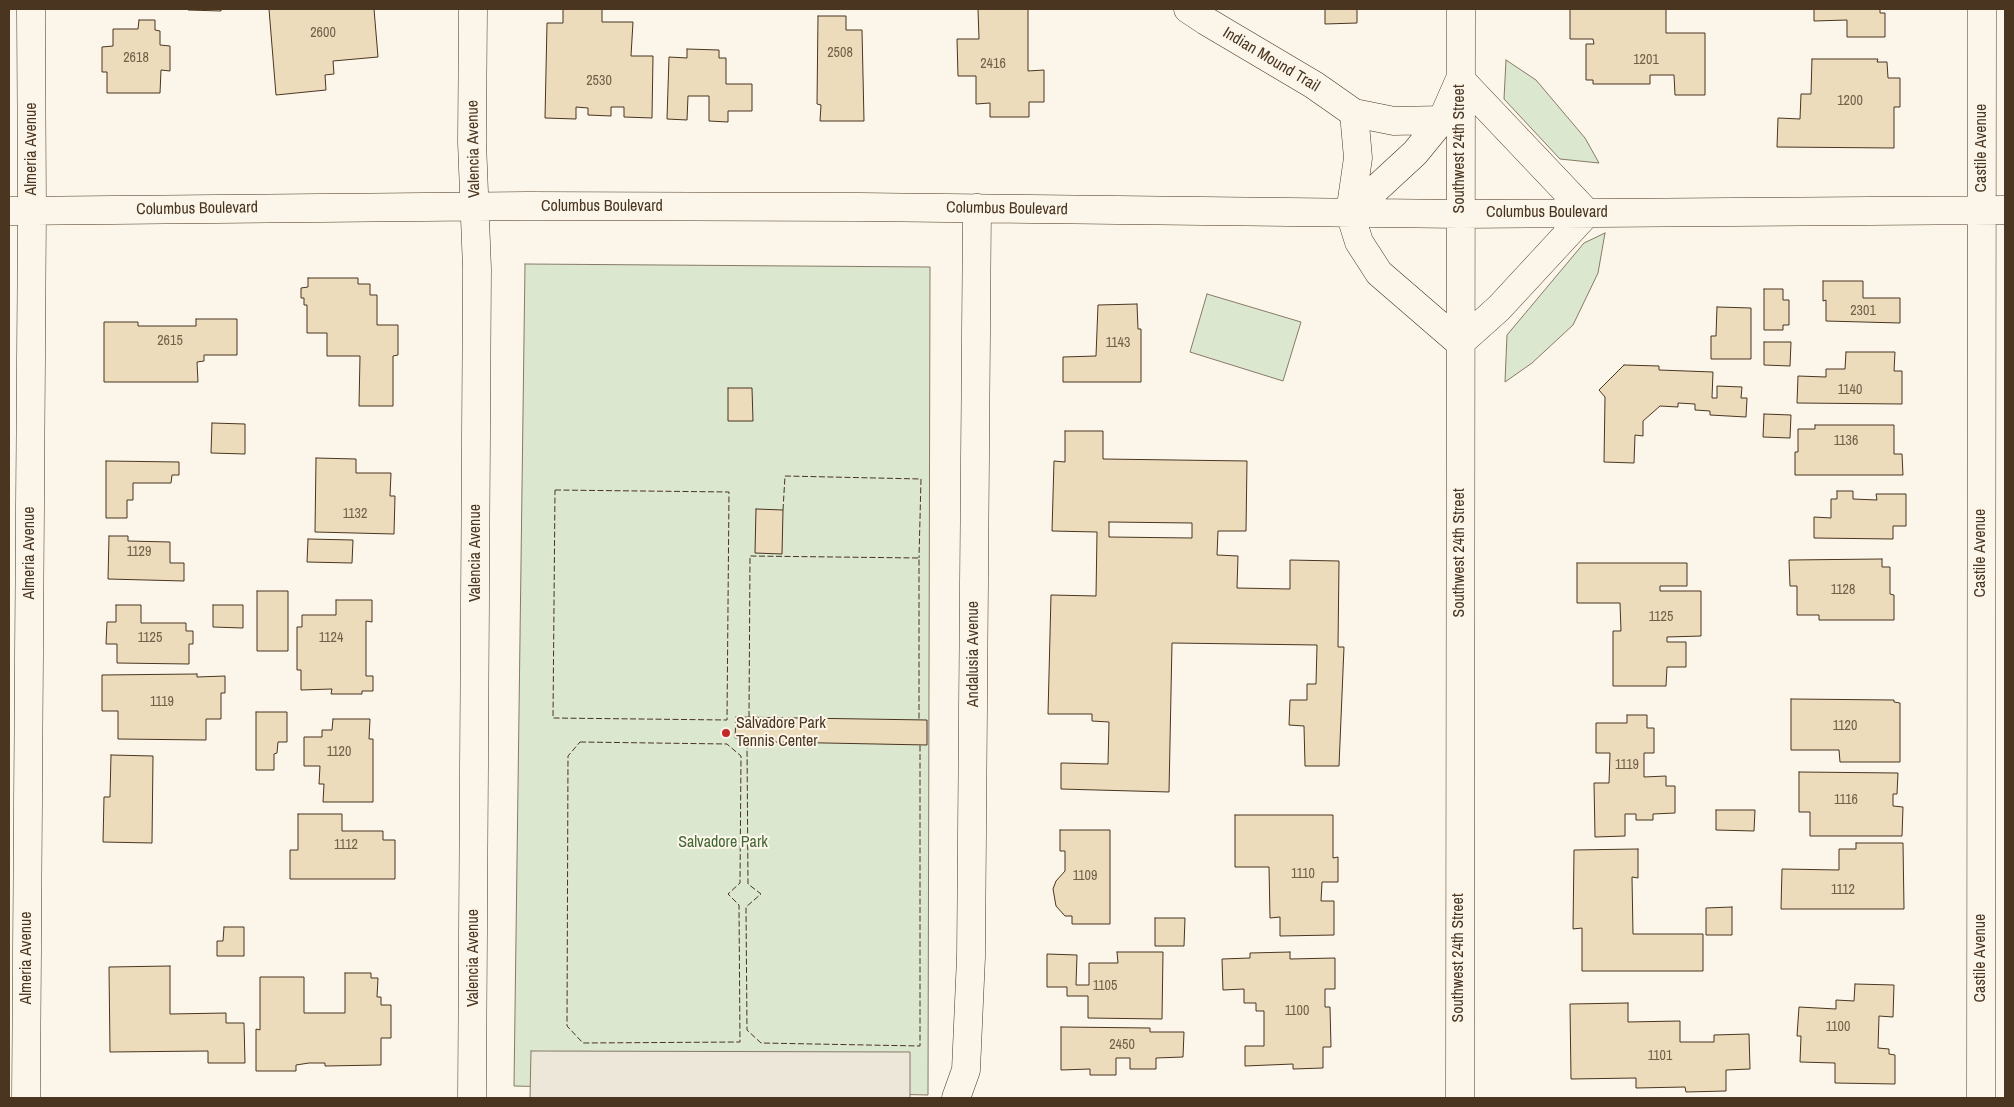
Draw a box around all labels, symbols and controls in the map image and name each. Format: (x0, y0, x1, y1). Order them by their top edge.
street label: Indian Mound Trail (1219, 24, 1323, 96)
house number: 2600 (310, 25, 336, 41)
house number: 2508 (827, 45, 853, 61)
house number: 2618 (123, 50, 149, 66)
house number: 1201 (1633, 52, 1659, 68)
house number: 2416 (980, 56, 1006, 72)
house number: 2530 (586, 73, 612, 89)
street label: Southwest 24th Street (1450, 84, 1470, 214)
house number: 1200 (1837, 93, 1863, 109)
street label: Valencia Avenue (464, 100, 484, 198)
street label: Almeria Avenue (22, 102, 42, 196)
street label: Castile Avenue (1972, 104, 1992, 192)
street label: Columbus Boulevard (541, 197, 663, 217)
street label: Columbus Boulevard (136, 198, 258, 220)
street label: Columbus Boulevard (946, 198, 1068, 220)
street label: Columbus Boulevard (1486, 203, 1608, 223)
house number: 2301 (1850, 303, 1876, 319)
house number: 2615 (157, 333, 183, 349)
house number: 1143 (1106, 335, 1130, 351)
house number: 1140 (1838, 382, 1862, 398)
house number: 1136 (1834, 433, 1858, 449)
street label: Southwest 24th Street (1450, 488, 1470, 618)
street label: Valencia Avenue (466, 504, 486, 602)
street label: Almeria Avenue (20, 506, 40, 600)
house number: 1132 (343, 506, 367, 522)
street label: Castile Avenue (1971, 509, 1991, 597)
house number: 1129 (127, 544, 151, 560)
house number: 1128 (1831, 582, 1855, 598)
street label: Andalusia Avenue (964, 601, 984, 707)
house number: 1125 (1649, 609, 1673, 625)
house number: 1125 (138, 630, 162, 646)
house number: 1124 (319, 630, 343, 646)
house number: 1119 (150, 694, 174, 710)
place label: Salvadore Park Tennis Center (736, 714, 826, 752)
house number: 1120 (1833, 718, 1857, 734)
marker: Salvadore Park Tennis Center (720, 727, 732, 739)
house number: 1120 (327, 744, 351, 760)
house number: 1119 (1615, 757, 1639, 773)
house number: 1116 (1834, 792, 1858, 808)
park label: Salvadore Park (678, 833, 768, 853)
house number: 1112 (334, 837, 358, 853)
house number: 1110 (1291, 866, 1315, 882)
house number: 1109 (1073, 868, 1097, 884)
house number: 1112 (1831, 882, 1855, 898)
street label: Southwest 24th Street (1449, 893, 1469, 1023)
street label: Valencia Avenue (464, 909, 484, 1007)
street label: Almeria Avenue (17, 911, 37, 1005)
street label: Castile Avenue (1971, 914, 1991, 1002)
house number: 1105 (1093, 978, 1117, 994)
house number: 1100 (1285, 1003, 1309, 1019)
house number: 1100 (1826, 1019, 1850, 1035)
house number: 2450 (1109, 1037, 1135, 1053)
house number: 1101 (1648, 1048, 1672, 1064)

